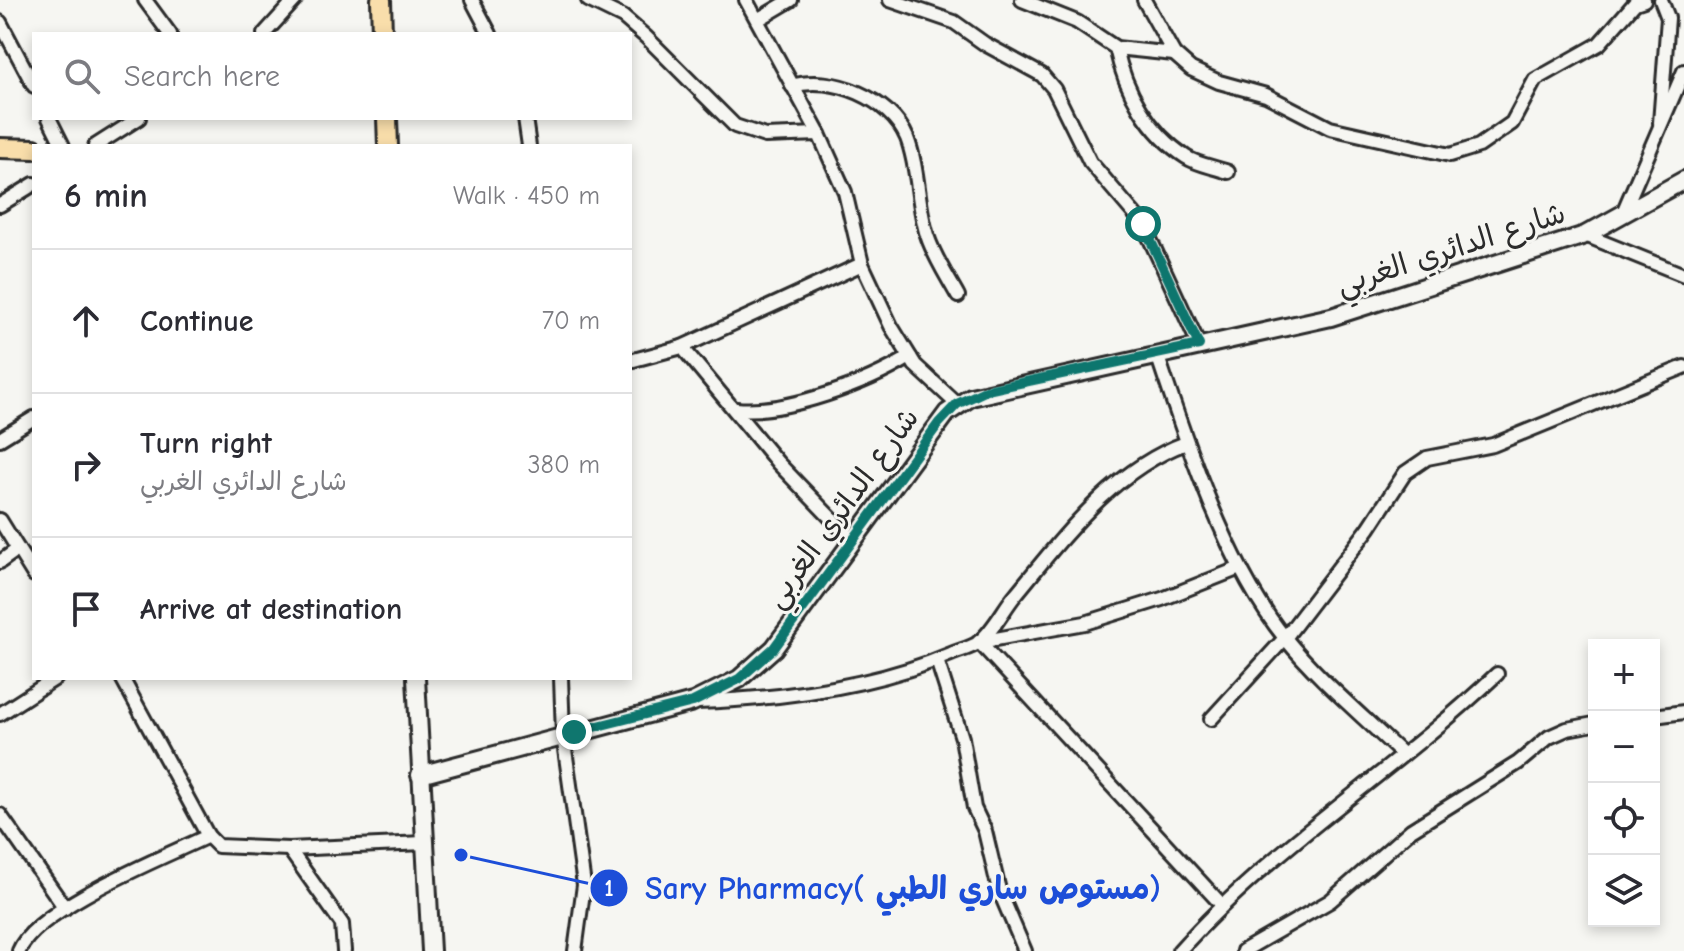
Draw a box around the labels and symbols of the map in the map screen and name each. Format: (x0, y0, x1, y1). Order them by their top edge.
street label: شارع الدائري الغربي (1332, 195, 1572, 310)
route start (1125, 206, 1161, 242)
street label: شارع الدائري الغربي (758, 401, 933, 620)
route end (556, 714, 592, 750)
callout: Sary Pharmacy( مستوص ساري الطبي) (589, 860, 1177, 916)
text: Sary Pharmacy( مستوص ساري الطبي) (645, 870, 1161, 917)
text: 1 (604, 874, 614, 902)

